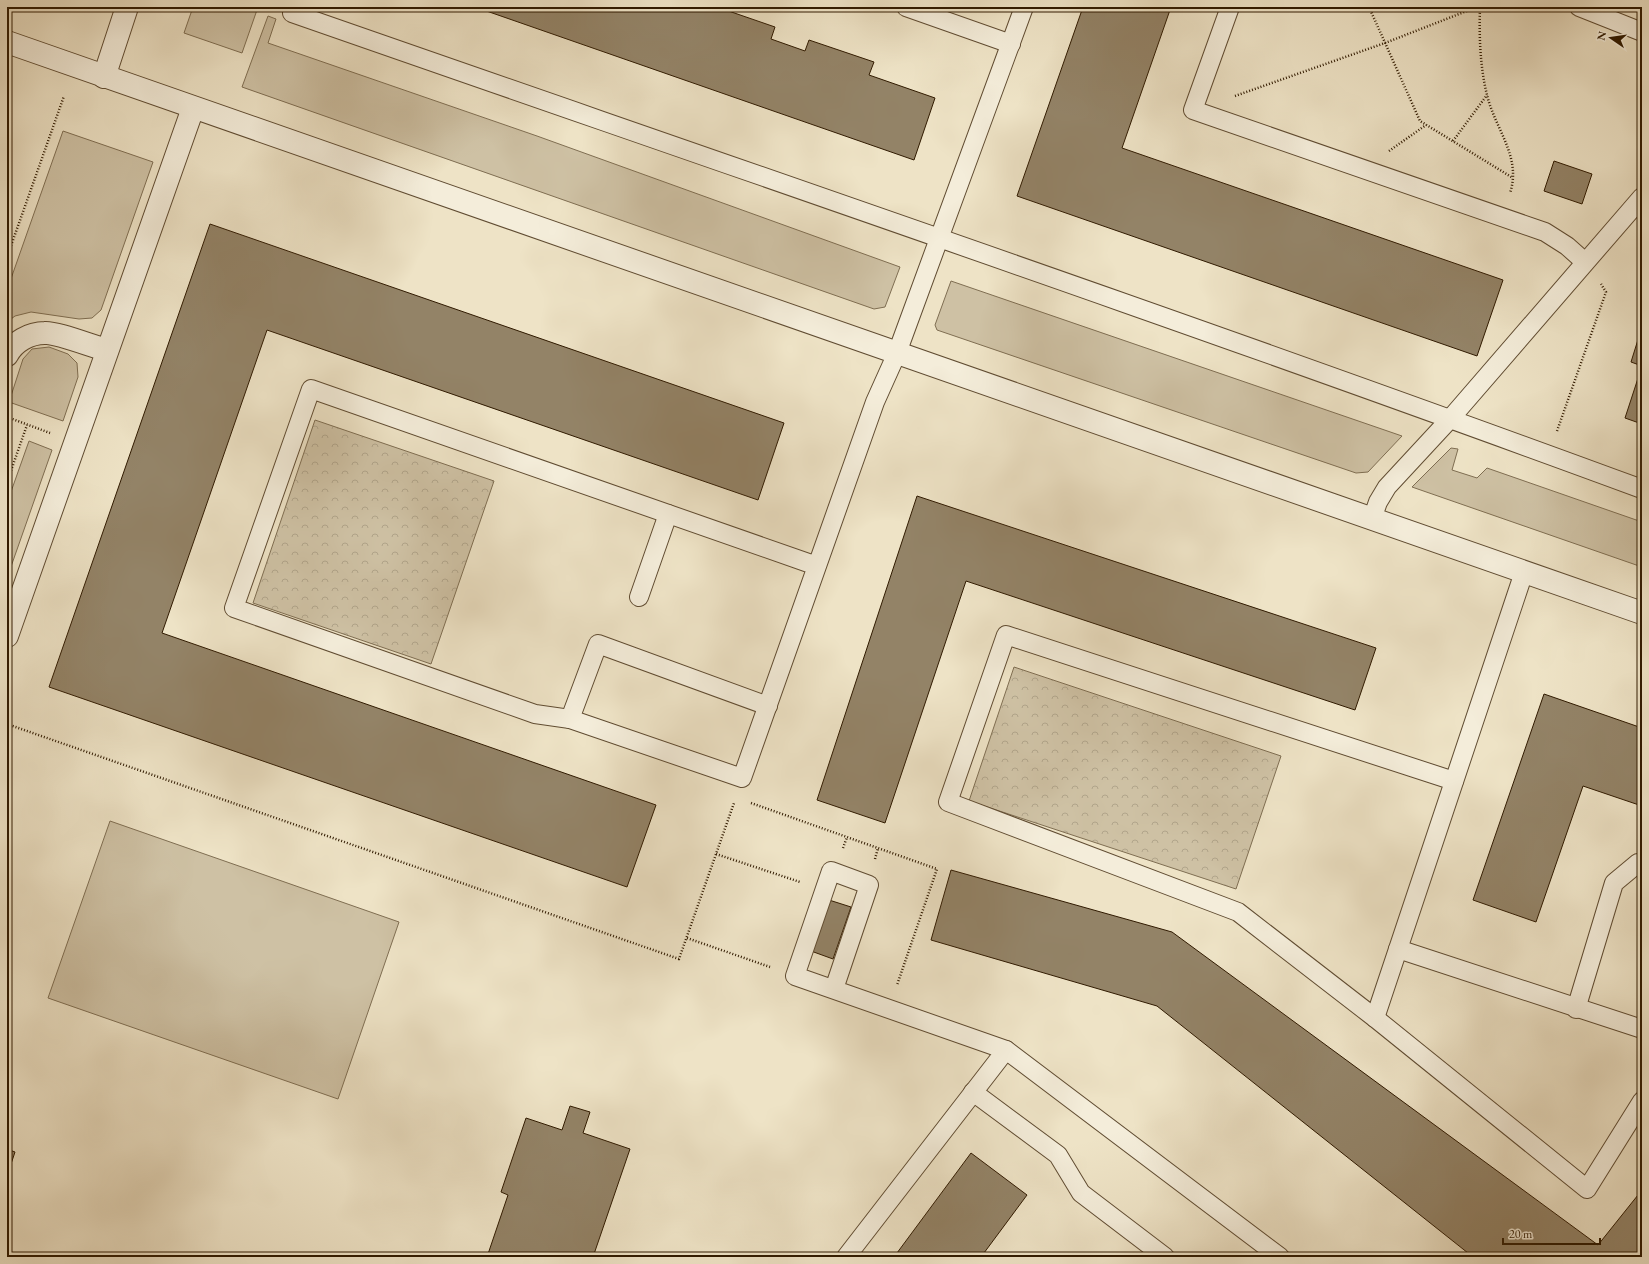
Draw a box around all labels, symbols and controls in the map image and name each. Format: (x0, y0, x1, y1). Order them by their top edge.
north arrow (1591, 18, 1631, 58)
text: N (1593, 30, 1609, 42)
scale bar (1503, 1220, 1600, 1246)
text: 20 m (1509, 1226, 1533, 1242)

